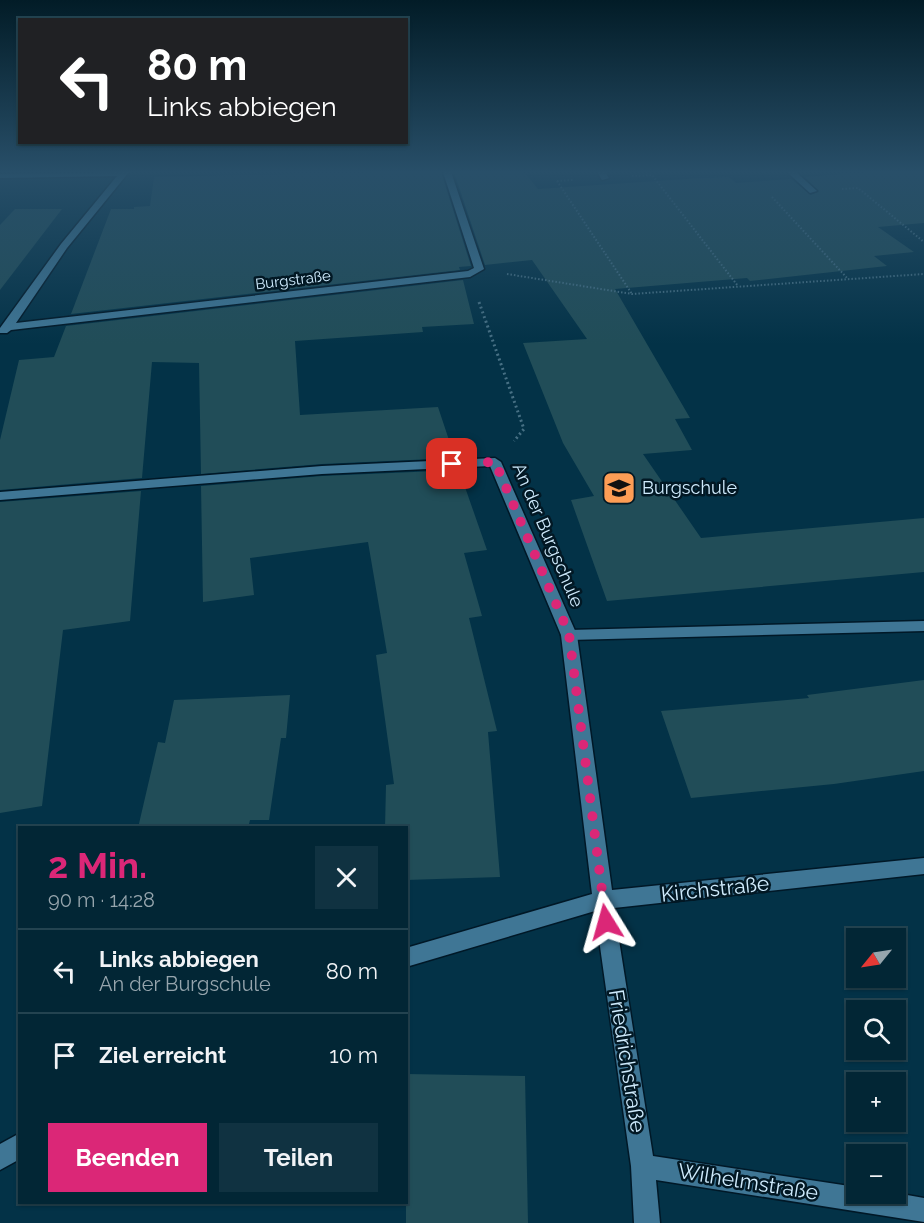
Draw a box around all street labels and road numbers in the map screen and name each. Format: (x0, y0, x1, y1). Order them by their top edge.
street label: Burgstraße (254, 266, 332, 294)
street label: An der Burgschule (509, 460, 588, 610)
street label: Kirchstraße (660, 870, 770, 907)
street label: Friedrichstraße (604, 988, 651, 1134)
street label: Wilhelmstraße (676, 1158, 820, 1205)

